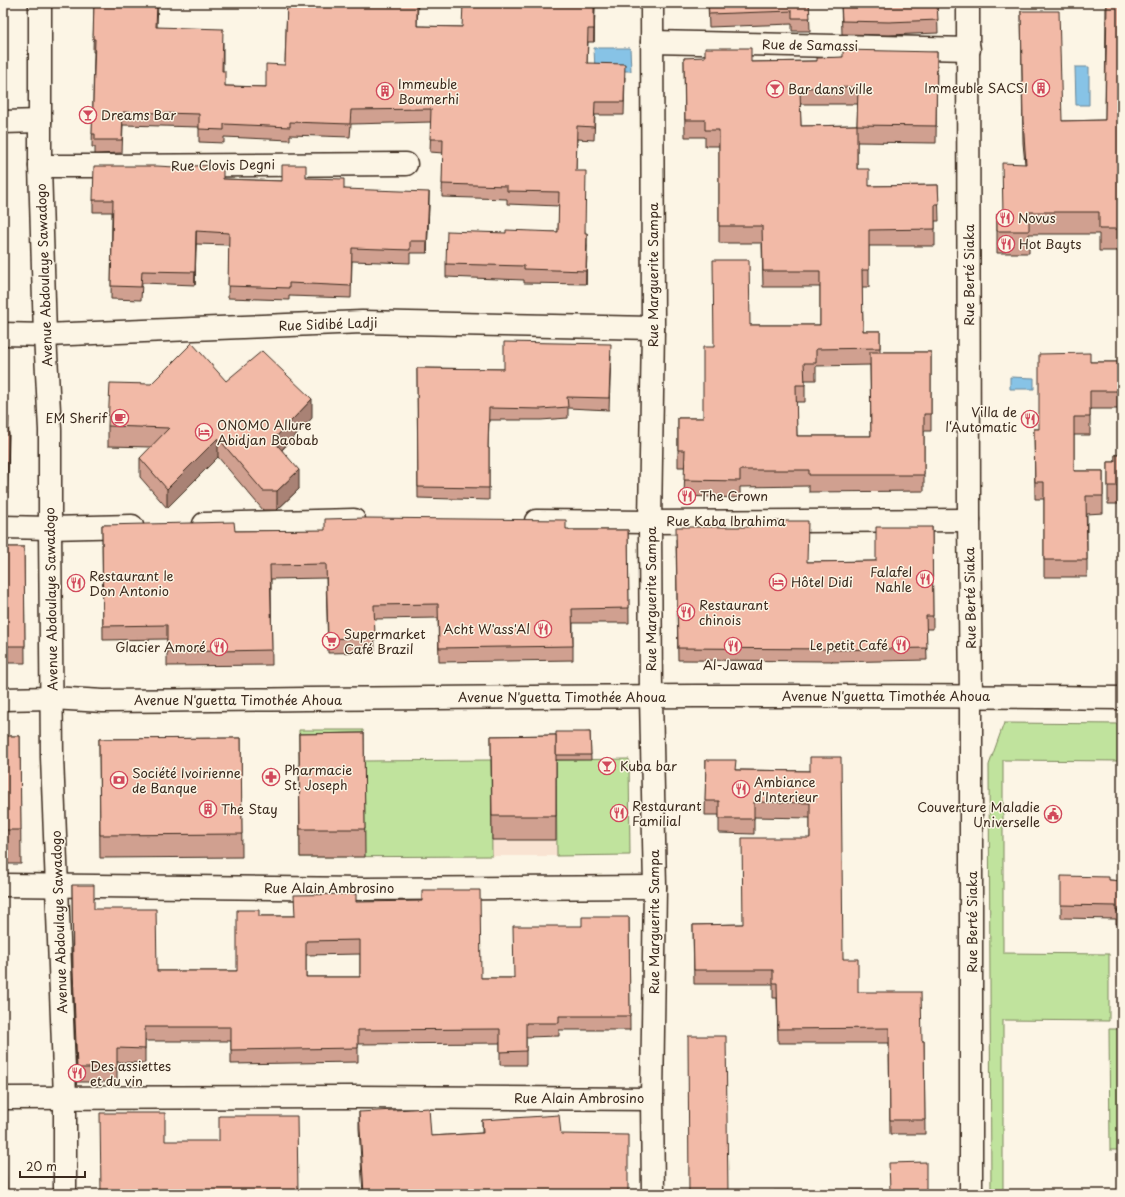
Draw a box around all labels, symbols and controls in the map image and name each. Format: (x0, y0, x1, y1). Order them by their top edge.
street label: Rue de Samassi (762, 34, 858, 55)
place label: Immeuble Boumerhi (398, 74, 459, 108)
place label: Immeuble SACSI (924, 78, 1028, 97)
building icon: Immeuble SACSI (1031, 78, 1051, 98)
bar icon: Bar dans ville (765, 79, 785, 99)
place label: Bar dans ville (788, 79, 873, 98)
building icon: Immeuble Boumerhi (375, 81, 395, 101)
bar icon: Dreams Bar (78, 105, 98, 125)
place label: Dreams Bar (101, 105, 176, 124)
street label: Rue Clovis Degni (171, 154, 275, 175)
street label: Avenue Abdoulaye Sawadogo (31, 183, 56, 367)
street label: Rue Marguerite Sampa (643, 202, 662, 347)
restaurant icon: Novus (995, 208, 1015, 228)
place label: Novus (1018, 208, 1056, 227)
street label: Rue Berté Siaka (959, 223, 978, 326)
restaurant icon: Hot Bayts (996, 234, 1016, 254)
place label: Hot Bayts (1019, 234, 1081, 253)
street label: Rue Sidibé Ladji (278, 312, 378, 335)
place label: Villa de l‘Automatic (945, 402, 1017, 436)
place label: EM Sherif (45, 408, 109, 427)
cafe icon: EM Sherif (110, 408, 130, 428)
restaurant icon: Villa de l‘Automatic (1020, 409, 1040, 429)
place label: ONOMO Allure Abidjan Baobab (217, 415, 318, 449)
hotel icon: ONOMO Allure Abidjan Baobab (194, 422, 214, 442)
restaurant icon: The Crown (677, 486, 697, 506)
place label: The Crown (700, 486, 768, 505)
street label: Avenue Abdoulaye Sawadogo (39, 507, 62, 691)
street label: Rue Kaba Ibrahima (666, 511, 787, 530)
street label: Rue Marguerite Sampa (641, 526, 660, 671)
street label: Rue Berté Siaka (959, 546, 980, 649)
place label: Falafel Nahle (870, 562, 912, 596)
place label: Restaurant le Don Antonio (89, 566, 174, 600)
restaurant icon: Falafel Nahle (915, 569, 935, 589)
hotel icon: Hôtel Didi (768, 572, 788, 592)
place label: Hôtel Didi (791, 572, 853, 591)
restaurant icon: Restaurant le Don Antonio (66, 573, 86, 593)
place label: Restaurant chinois (699, 595, 769, 629)
restaurant icon: Restaurant chinois (676, 602, 696, 622)
place label: Acht W'ass'Al (444, 619, 530, 638)
restaurant icon: Acht W'ass'Al (533, 619, 553, 639)
place label: Supermarket Café Brazil (344, 624, 426, 658)
supermarket icon: Supermarket Café Brazil (321, 631, 341, 651)
place label: Le petit Café (810, 635, 888, 654)
restaurant icon: Le petit Café (891, 635, 911, 655)
restaurant icon: Al-Jawad (723, 636, 743, 656)
place label: Glacier Amoré (115, 637, 206, 656)
restaurant icon: Glacier Amoré (209, 637, 229, 657)
place label: Al-Jawad (703, 655, 763, 674)
street label: Avenue N'guetta Timothée Ahoua (782, 686, 991, 705)
street label: Avenue N'guetta Timothée Ahoua (458, 687, 667, 706)
street label: Avenue N'guetta Timothée Ahoua (134, 690, 343, 709)
bar icon: Kuba bar (597, 756, 617, 776)
place label: Kuba bar (620, 756, 677, 775)
place label: Pharmacie St. Joseph (284, 760, 352, 794)
place label: Société Ivoirienne de Banque (132, 763, 241, 797)
pharmacy icon: Pharmacie St. Joseph (261, 767, 281, 787)
bank icon: Société Ivoirienne de Banque (109, 770, 129, 790)
place label: Ambiance d'Interieur (754, 772, 819, 806)
restaurant icon: Ambiance d'Interieur (731, 779, 751, 799)
place label: Restaurant Familial (632, 796, 702, 830)
place label: Couverture Maladie Universelle (917, 797, 1040, 831)
building icon: The Stay (198, 799, 218, 819)
place label: The Stay (221, 799, 278, 818)
restaurant icon: Restaurant Familial (609, 803, 629, 823)
public building icon: Couverture Maladie Universelle (1043, 804, 1063, 824)
street label: Avenue Abdoulaye Sawadogo (46, 830, 71, 1014)
street label: Rue Marguerite Sampa (644, 849, 663, 994)
street label: Rue Berté Siaka (962, 870, 981, 973)
street label: Rue Alain Ambrosino (264, 878, 394, 897)
place label: Des assiettes et du vin (90, 1056, 171, 1090)
restaurant icon: Des assiettes et du vin (67, 1063, 87, 1083)
street label: Rue Alain Ambrosino (514, 1088, 644, 1107)
scale bar (20, 1153, 85, 1179)
text: 20 m (26, 1157, 57, 1175)

